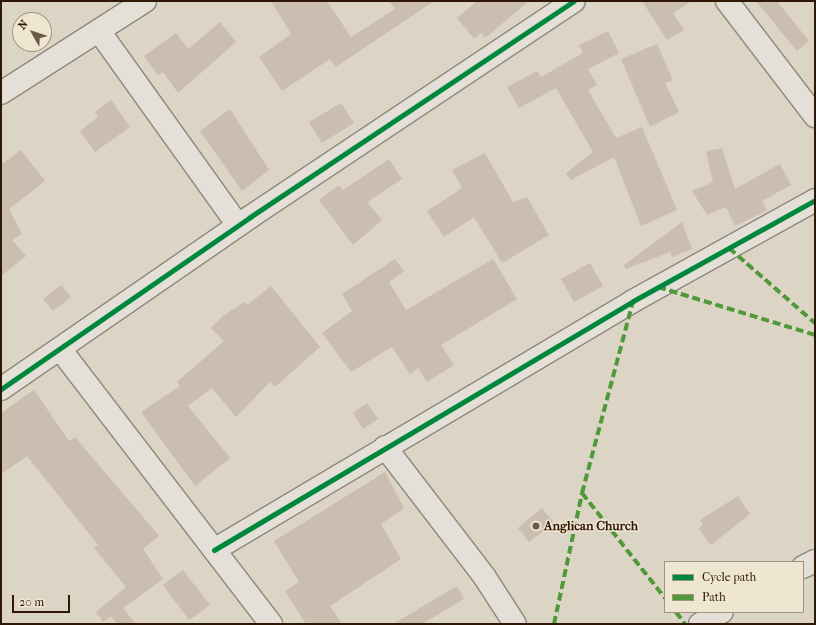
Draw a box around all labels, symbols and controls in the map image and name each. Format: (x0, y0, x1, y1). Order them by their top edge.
north arrow (12, 12, 52, 52)
text: N (15, 17, 31, 32)
place label: Anglican Church (544, 518, 638, 534)
marker: Anglican Church (531, 521, 541, 531)
legend (664, 561, 804, 613)
text: Cycle path (702, 570, 756, 584)
scale bar (14, 587, 72, 613)
text: Path (702, 590, 726, 604)
text: 20 m (19, 595, 44, 609)

